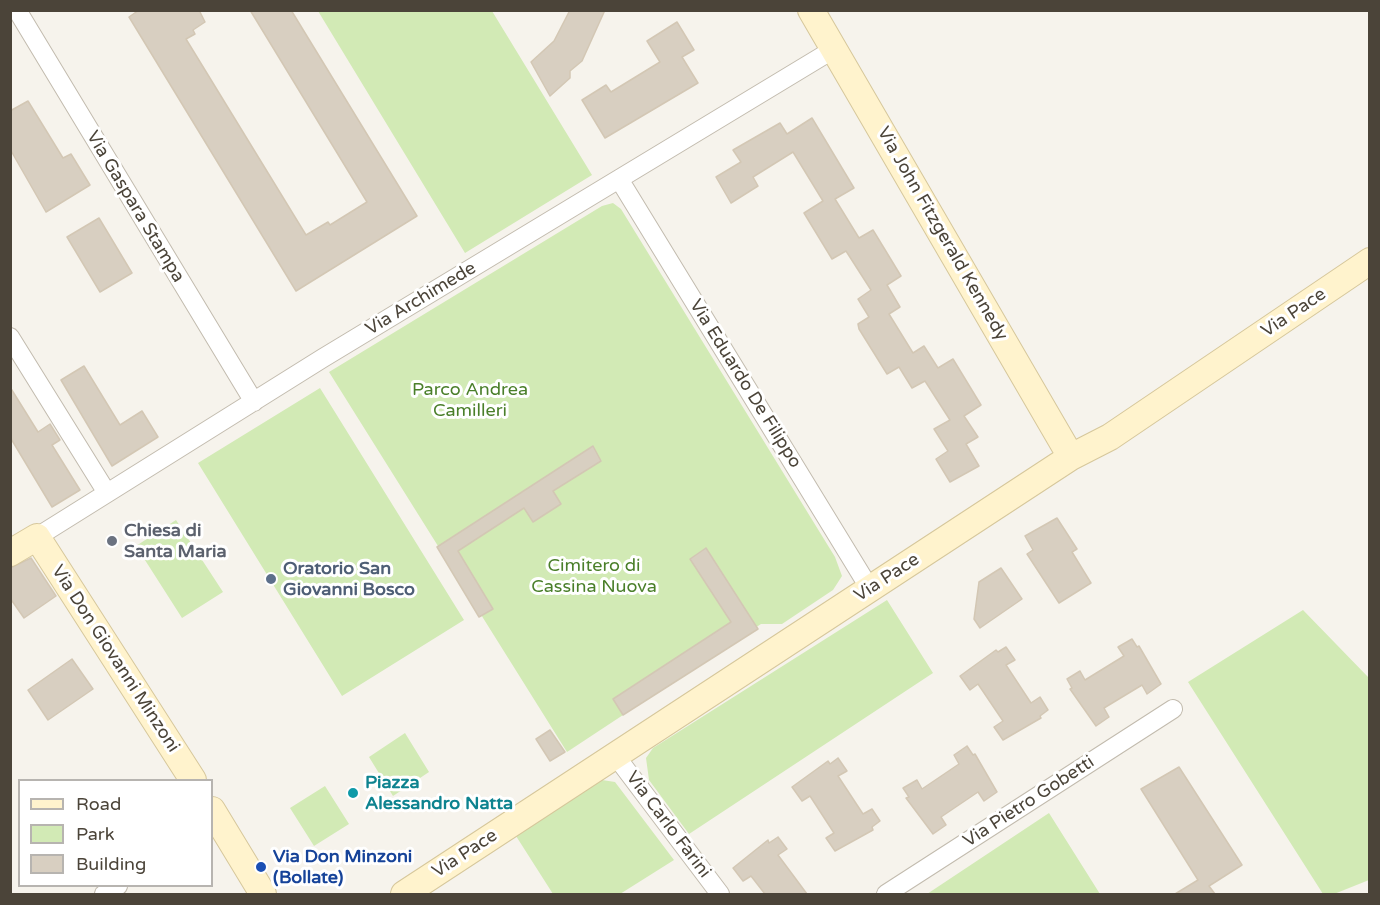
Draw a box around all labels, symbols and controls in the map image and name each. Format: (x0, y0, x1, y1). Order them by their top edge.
street label: Via John Fitzgerald Kennedy (872, 123, 1012, 345)
street label: Via Gaspara Stampa (81, 127, 189, 287)
street label: Via Archimede (362, 258, 480, 340)
street label: Via Pace (1258, 284, 1330, 342)
street label: Via Eduardo De Filippo (684, 296, 806, 472)
park label: Parco Andrea Camilleri (412, 379, 528, 422)
place label: Chiesa di Santa Maria (124, 520, 227, 562)
marker: Chiesa di Santa Maria (105, 534, 119, 548)
street label: Via Pace (850, 549, 924, 607)
park label: Cimitero di Cassina Nuova (531, 555, 657, 598)
place label: Oratorio San Giovanni Bosco (283, 558, 415, 600)
street label: Via Don Giovanni Minzoni (46, 561, 184, 757)
marker: Oratorio San Giovanni Bosco (264, 572, 278, 586)
street label: Via Pietro Gobetti (960, 752, 1098, 852)
street label: Via Carlo Farini (621, 767, 715, 883)
place label: Piazza Alessandro Natta (365, 772, 513, 814)
legend (18, 779, 213, 887)
marker: Piazza Alessandro Natta (346, 786, 360, 800)
text: Road (76, 793, 121, 815)
text: Park (76, 823, 114, 845)
street label: Via Pace (428, 825, 502, 883)
place label: Via Don Minzoni (Bollate) (273, 846, 412, 888)
text: Building (76, 853, 146, 875)
marker: Via Don Minzoni (Bollate) (254, 860, 268, 874)

